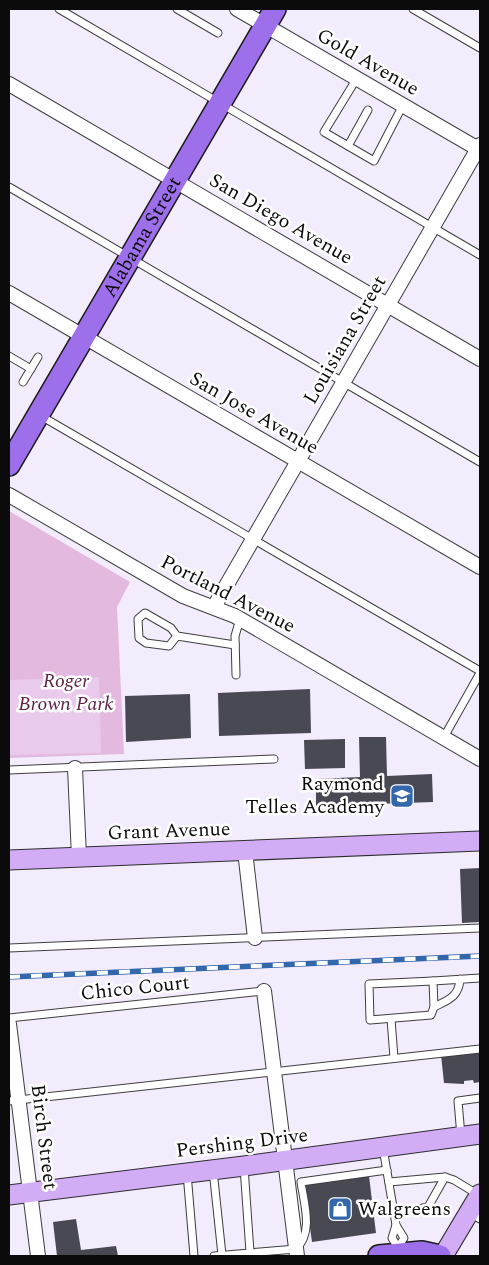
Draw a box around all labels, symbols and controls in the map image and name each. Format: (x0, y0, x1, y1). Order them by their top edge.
street label: Gold Avenue (311, 20, 425, 104)
street label: San Diego Avenue (204, 166, 358, 272)
street label: Alabama Street (95, 171, 189, 303)
street label: Louisiana Street (296, 270, 394, 410)
street label: San Jose Avenue (184, 364, 324, 462)
street label: Portland Avenue (155, 547, 301, 641)
park label: Roger Brown Park (18, 666, 114, 719)
place label: Raymond Telles Academy (245, 769, 385, 822)
school or university icon: Raymond Telles Academy (389, 783, 415, 809)
street label: Grant Avenue (107, 814, 231, 848)
street label: Chico Court (79, 967, 191, 1009)
street label: Birch Street (23, 1083, 65, 1191)
street label: Pershing Drive (174, 1120, 310, 1166)
place label: Walgreens (358, 1194, 451, 1224)
shop icon: Walgreens (327, 1196, 353, 1222)

